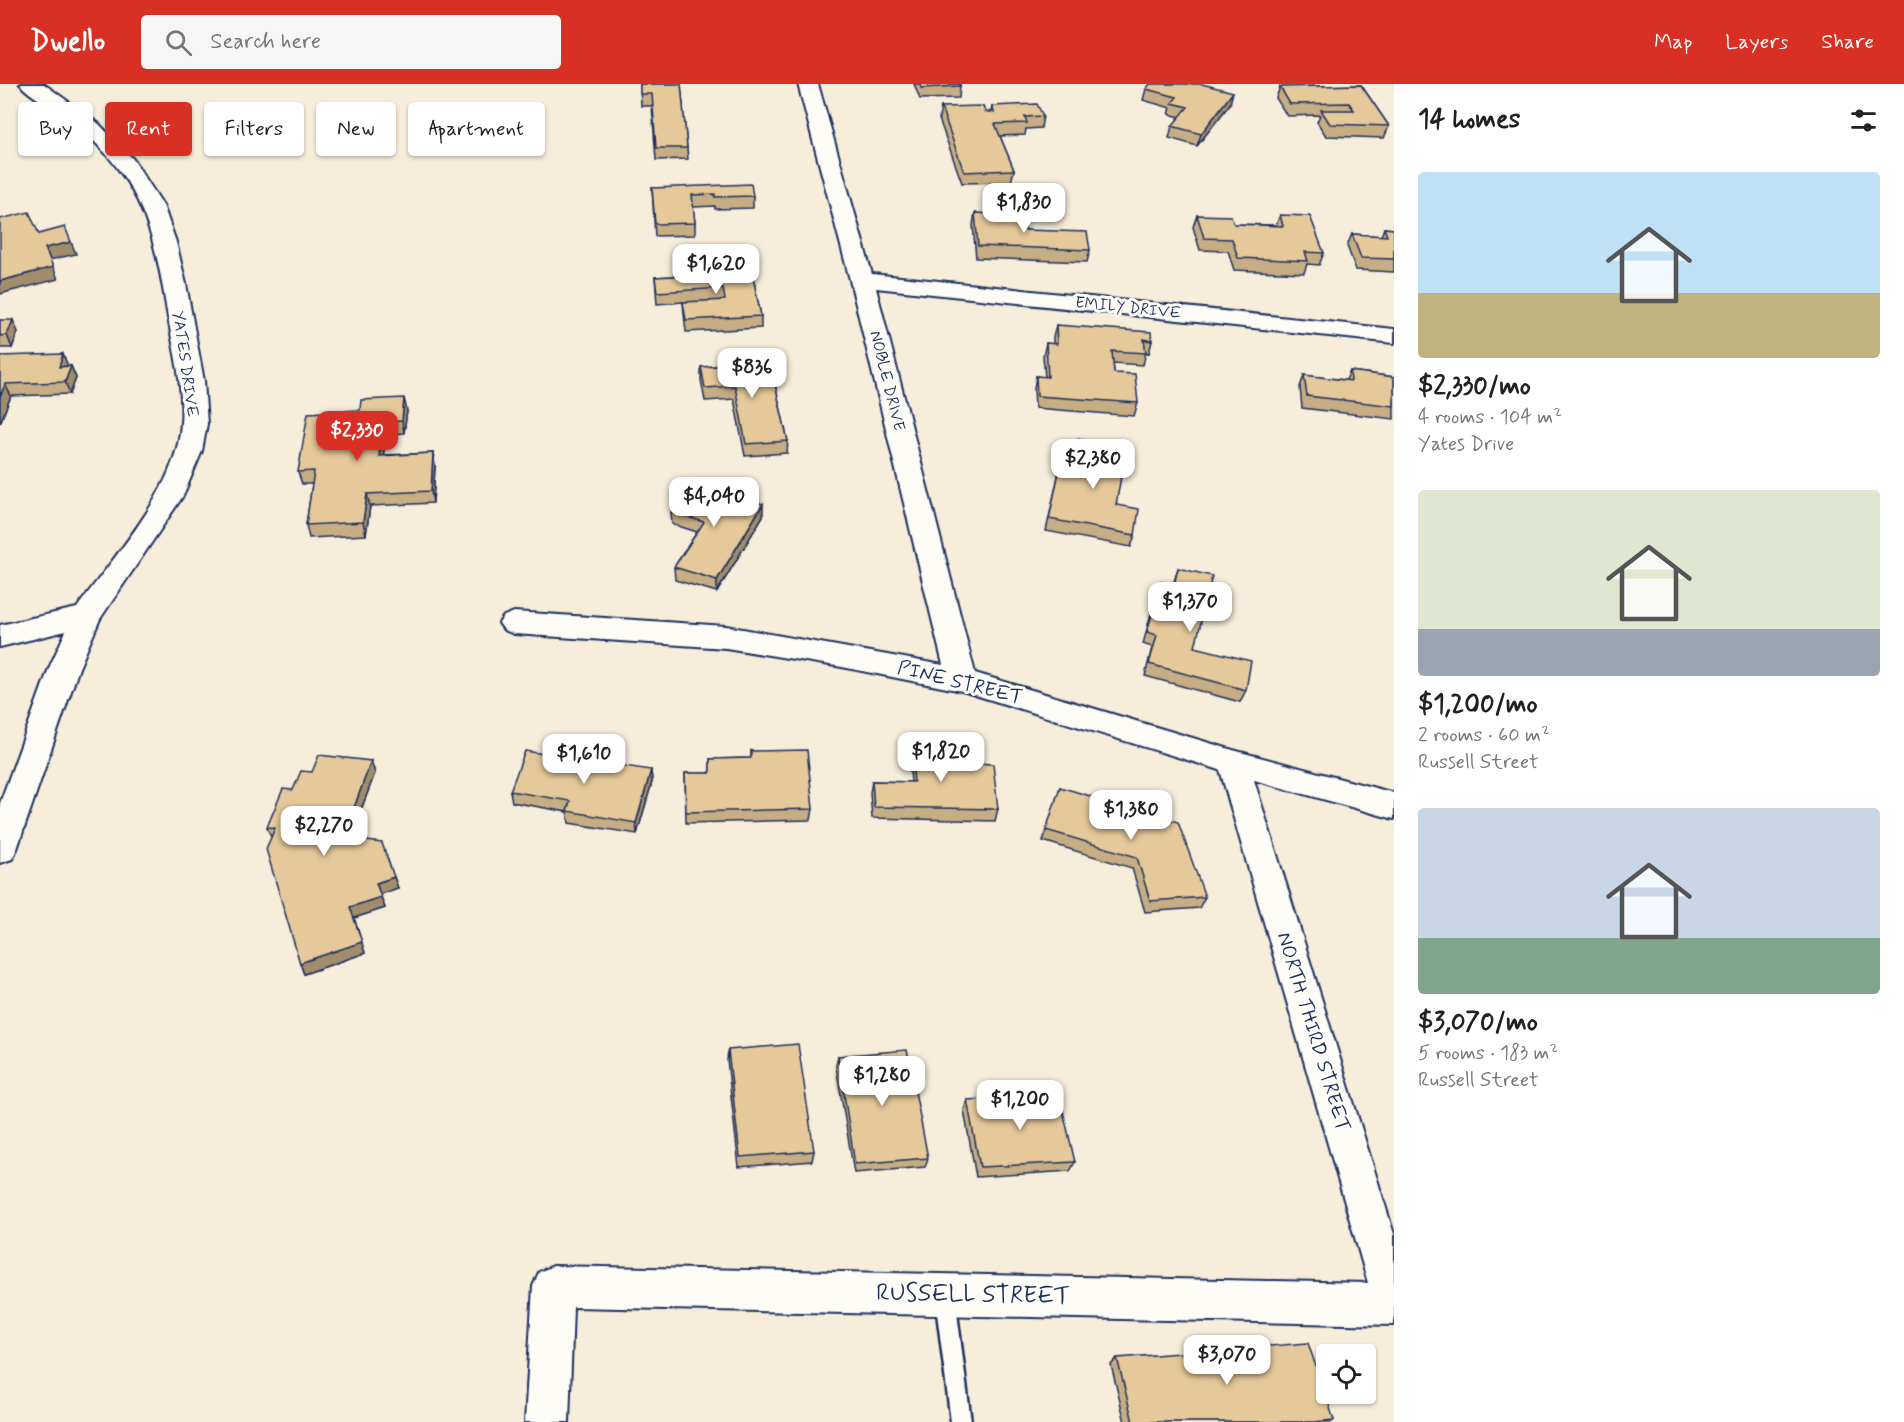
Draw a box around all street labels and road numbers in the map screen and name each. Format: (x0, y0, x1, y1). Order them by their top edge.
street label: EMILY DRIVE (1074, 292, 1182, 324)
street label: YATES DRIVE (167, 310, 203, 418)
street label: NOBLE DRIVE (864, 329, 910, 433)
street label: PINE STREET (895, 654, 1025, 712)
street label: NORTH THIRD STREET (1270, 929, 1356, 1135)
street label: RUSSELL STREET (876, 1278, 1070, 1312)

